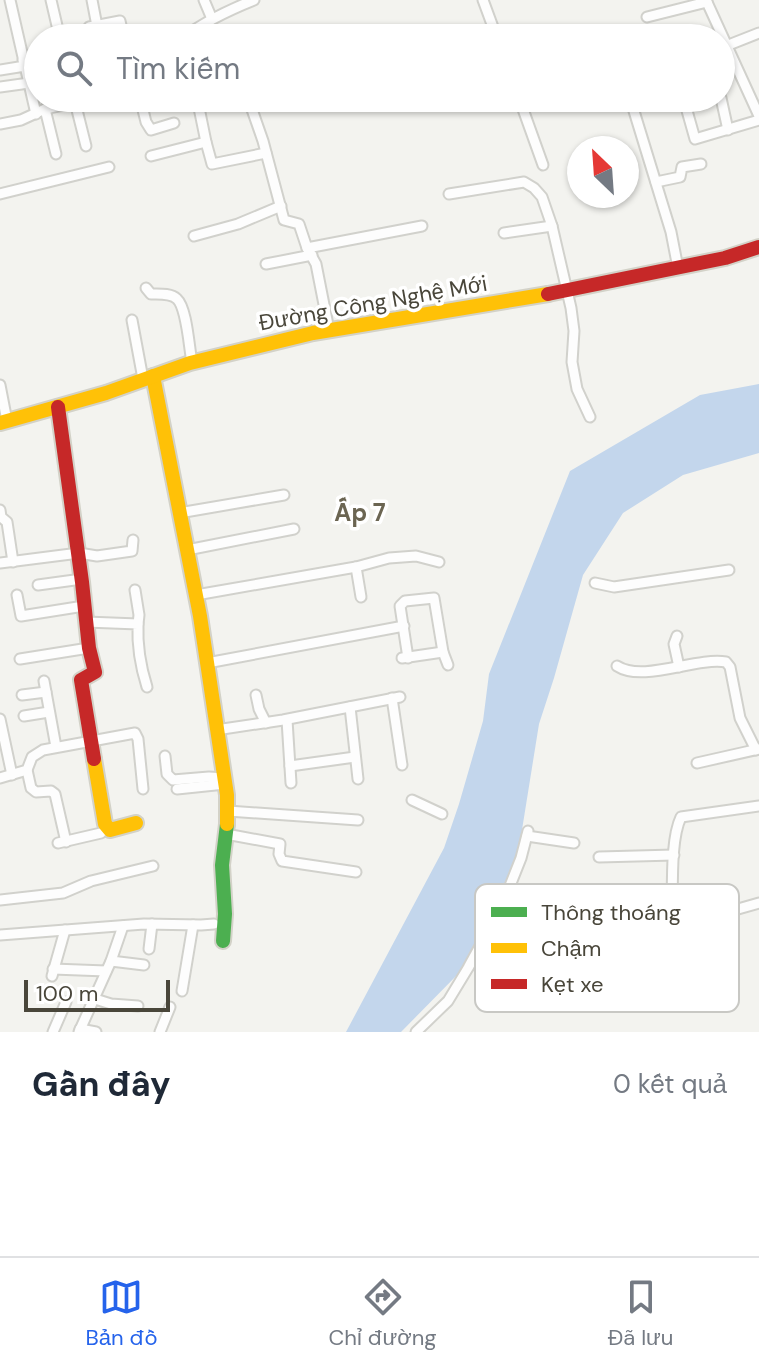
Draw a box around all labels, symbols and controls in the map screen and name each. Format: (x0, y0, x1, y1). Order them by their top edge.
search box (24, 24, 735, 112)
icon: search (52, 46, 96, 90)
text: Tìm kiếm (116, 49, 240, 88)
north arrow (567, 136, 639, 208)
street label: Đường Công Nghệ Mới (256, 269, 490, 337)
district label: Ấp 7 (334, 496, 386, 528)
legend (475, 884, 739, 1012)
text: Thông thoáng (541, 898, 681, 927)
text: Chậm (541, 934, 601, 963)
text: Kẹt xe (541, 970, 604, 999)
scale bar (24, 976, 170, 1012)
text: 100 m (36, 979, 98, 1008)
text: Gần đây (32, 1062, 170, 1107)
text: 0 kết quả (613, 1067, 727, 1101)
tab: Bản đồ (86, 1275, 157, 1352)
tab: Chỉ đường (329, 1275, 437, 1352)
tab: Đã lưu (608, 1275, 673, 1352)

